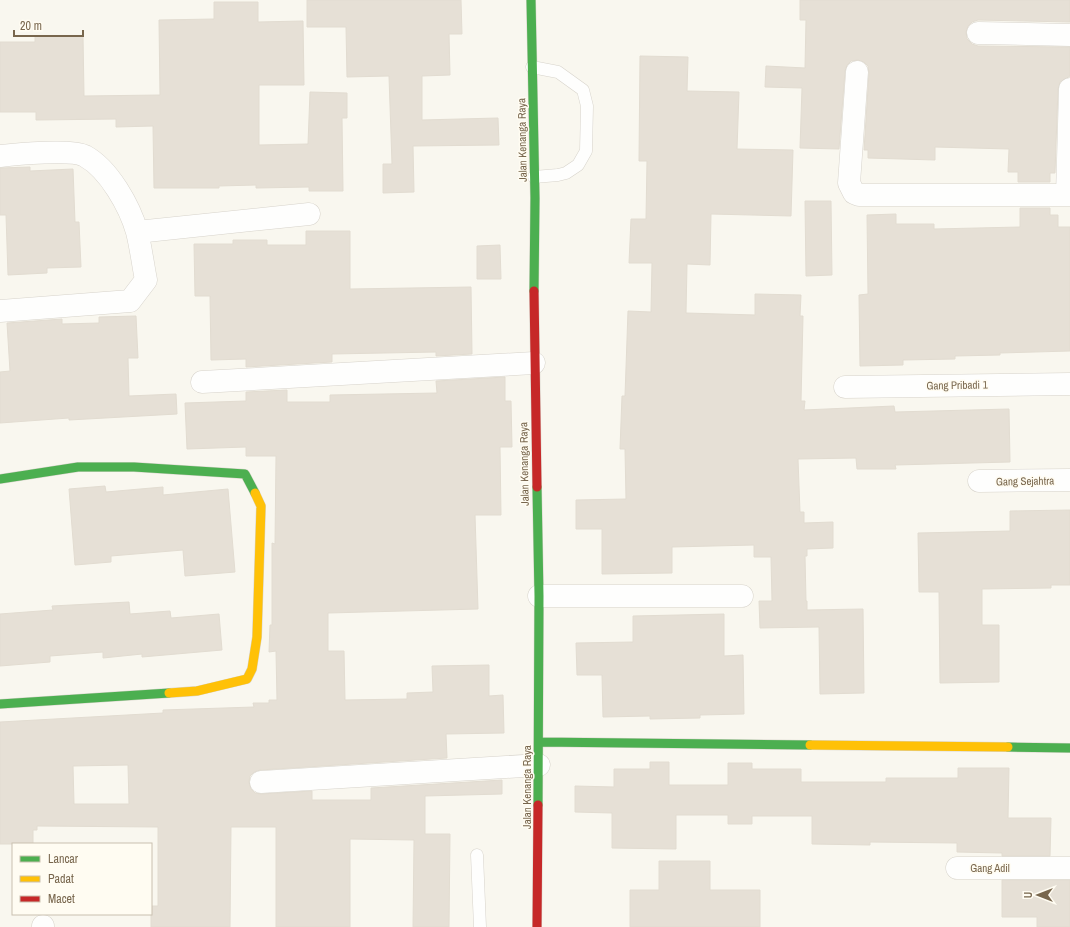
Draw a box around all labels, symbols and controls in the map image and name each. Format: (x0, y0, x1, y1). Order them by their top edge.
scale bar (14, 12, 83, 38)
text: 20 m (20, 18, 42, 34)
street label: Jalan Kenanga Raya (514, 98, 530, 182)
street label: Gang Pribadi 1 (926, 377, 988, 393)
street label: Jalan Kenanga Raya (516, 422, 532, 506)
street label: Gang Sejahtra (996, 473, 1054, 489)
street label: Jalan Kenanga Raya (520, 745, 534, 829)
legend (12, 843, 152, 915)
text: Lancar (48, 851, 79, 867)
street label: Gang Adil (970, 861, 1010, 875)
text: Padat (48, 871, 74, 887)
north arrow (1018, 875, 1058, 915)
text: Macet (48, 891, 75, 907)
text: U (1021, 892, 1035, 898)

